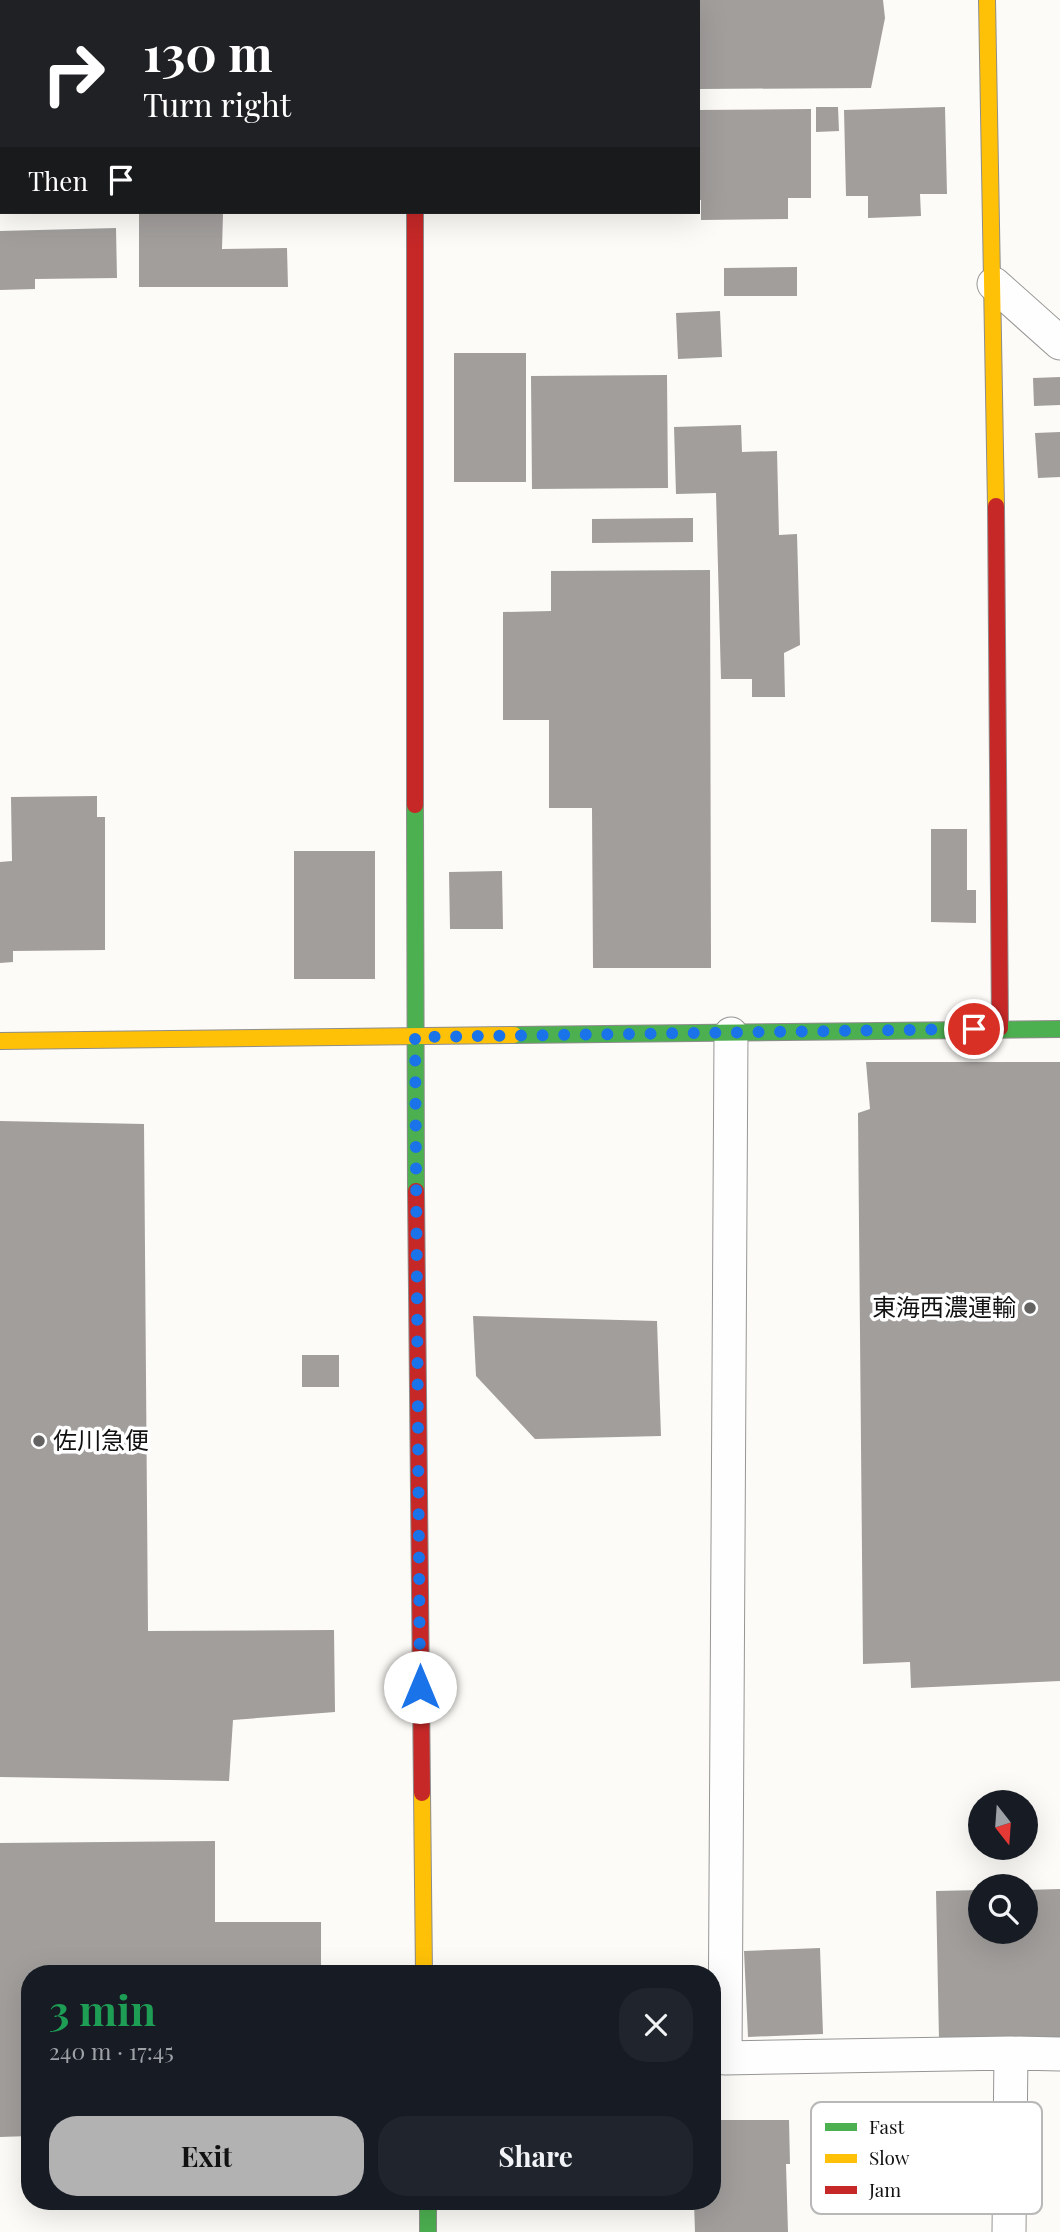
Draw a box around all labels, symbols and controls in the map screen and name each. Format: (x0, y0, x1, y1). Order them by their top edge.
text: 130 m (143, 19, 273, 84)
icon: right (28, 28, 119, 119)
text: Turn right (143, 82, 291, 125)
icon: arrive (102, 161, 140, 199)
text: Then (28, 163, 88, 198)
pin (944, 999, 1004, 1059)
icon: arrive (955, 1010, 993, 1048)
place label: 東海西濃運輸 (872, 1290, 1016, 1322)
marker: 東海西濃運輸 (1022, 1300, 1038, 1316)
place label: 佐川急便 (53, 1423, 149, 1455)
marker: 佐川急便 (31, 1433, 47, 1449)
position arrow (383, 1650, 457, 1724)
north arrow (968, 1790, 1038, 1860)
map controls (968, 1790, 1038, 1944)
button: search (968, 1874, 1038, 1944)
text: 3 min (49, 1981, 156, 2037)
button: close (619, 1988, 693, 2062)
text: 240 m · 17:45 (49, 2035, 174, 2066)
legend (811, 2102, 1042, 2214)
text: Fast (869, 2113, 905, 2139)
button: Exit (49, 2116, 364, 2196)
button: Share (378, 2116, 693, 2196)
text: Slow (869, 2144, 910, 2170)
text: Jam (868, 2176, 901, 2202)

